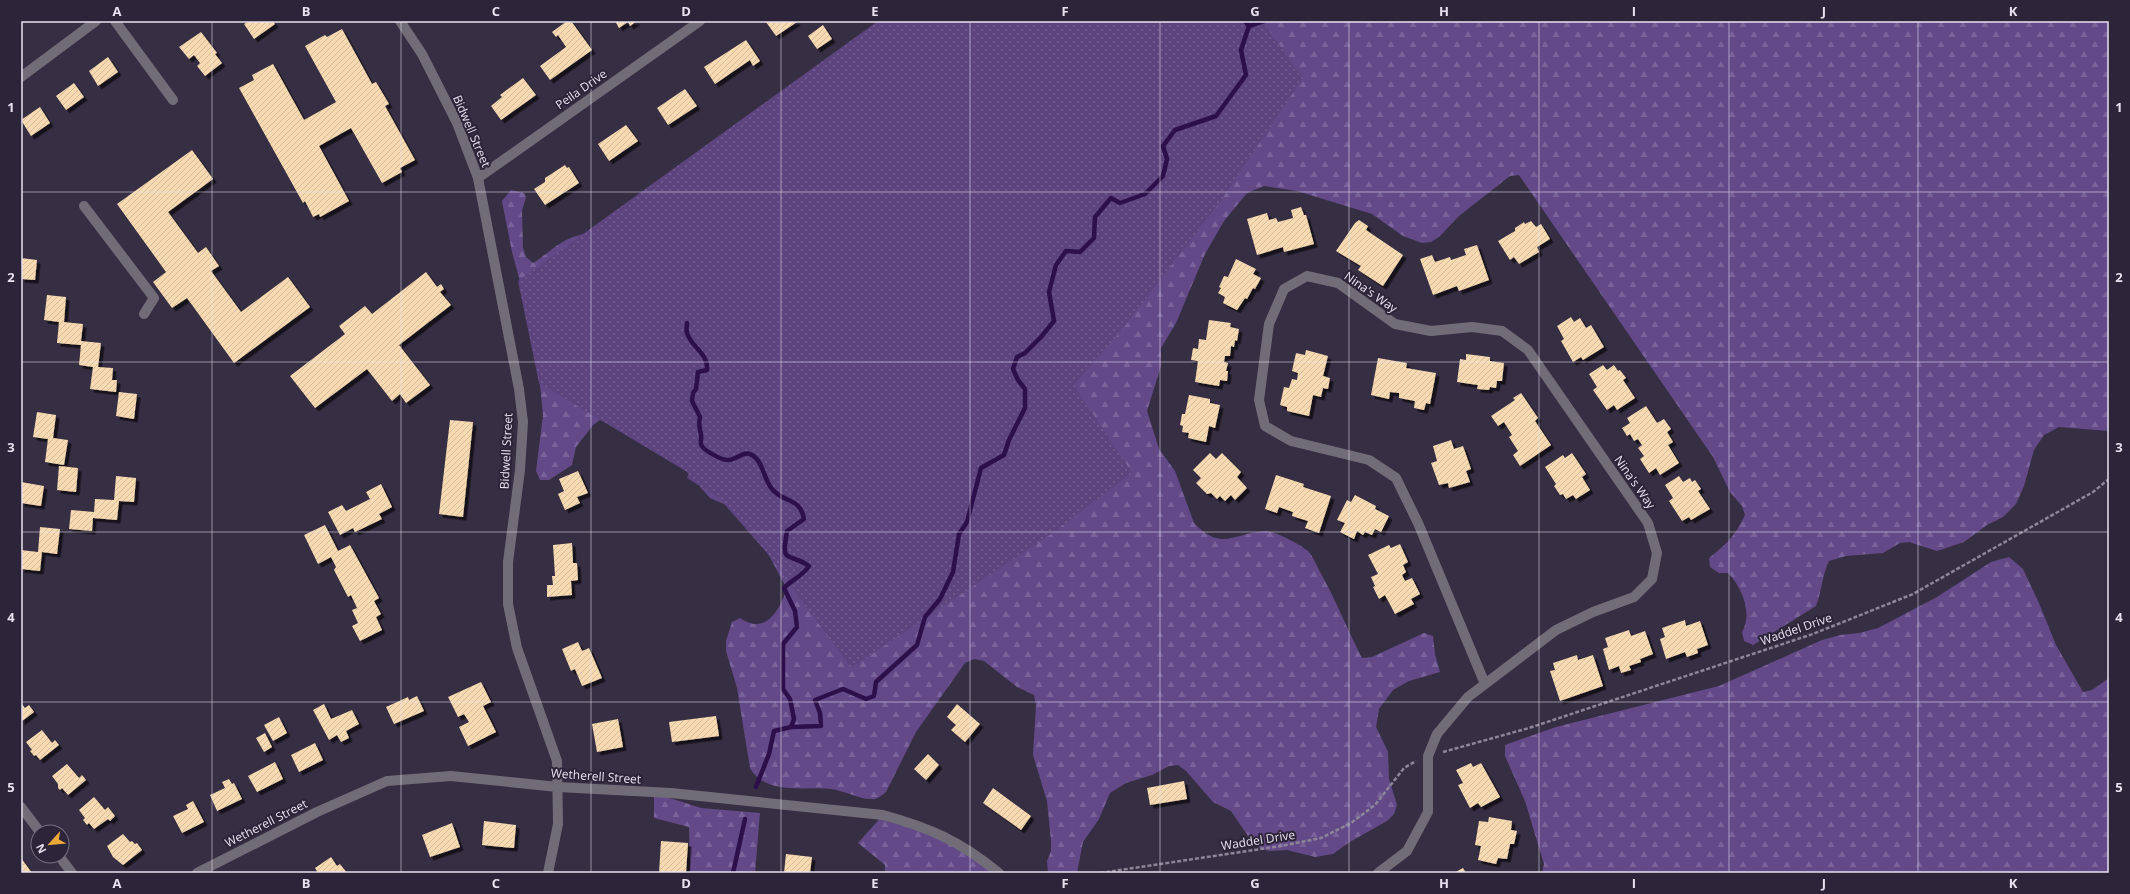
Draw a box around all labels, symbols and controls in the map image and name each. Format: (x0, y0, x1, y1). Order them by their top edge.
text: A (113, 2, 122, 20)
text: B (302, 2, 311, 20)
text: C (492, 2, 500, 20)
text: D (681, 2, 691, 20)
text: E (871, 2, 879, 20)
text: F (1061, 2, 1069, 20)
text: G (1250, 2, 1260, 20)
text: H (1439, 2, 1449, 20)
text: I (1632, 2, 1636, 20)
text: J (1821, 2, 1826, 20)
text: K (2009, 2, 2018, 20)
street label: Peila Drive (552, 65, 610, 113)
street label: Bidwell Street (449, 92, 495, 170)
text: 1 (7, 98, 15, 116)
text: 1 (2115, 98, 2123, 116)
street label: Nina's Way (1341, 267, 1402, 317)
text: 2 (7, 268, 15, 286)
text: 2 (2115, 268, 2123, 286)
street label: Bidwell Street (496, 412, 516, 490)
text: 3 (7, 438, 15, 456)
text: 3 (2115, 438, 2123, 456)
street label: Nina's Way (1610, 452, 1660, 513)
text: 4 (7, 608, 15, 626)
text: 4 (2115, 608, 2123, 626)
street label: Waddel Drive (1758, 609, 1834, 649)
street label: Wetherell Street (550, 764, 642, 788)
text: 5 (7, 778, 15, 796)
text: 5 (2115, 778, 2123, 796)
street label: Wetherell Street (222, 795, 310, 851)
north arrow (30, 824, 70, 864)
street label: Waddel Drive (1220, 826, 1296, 854)
text: N (32, 841, 49, 856)
text: A (113, 874, 122, 892)
text: B (302, 874, 311, 892)
text: C (492, 874, 500, 892)
text: D (681, 874, 691, 892)
text: E (871, 874, 879, 892)
text: F (1061, 874, 1069, 892)
text: G (1250, 874, 1260, 892)
text: H (1439, 874, 1449, 892)
text: I (1632, 874, 1636, 892)
text: J (1821, 874, 1826, 892)
text: K (2009, 874, 2018, 892)

